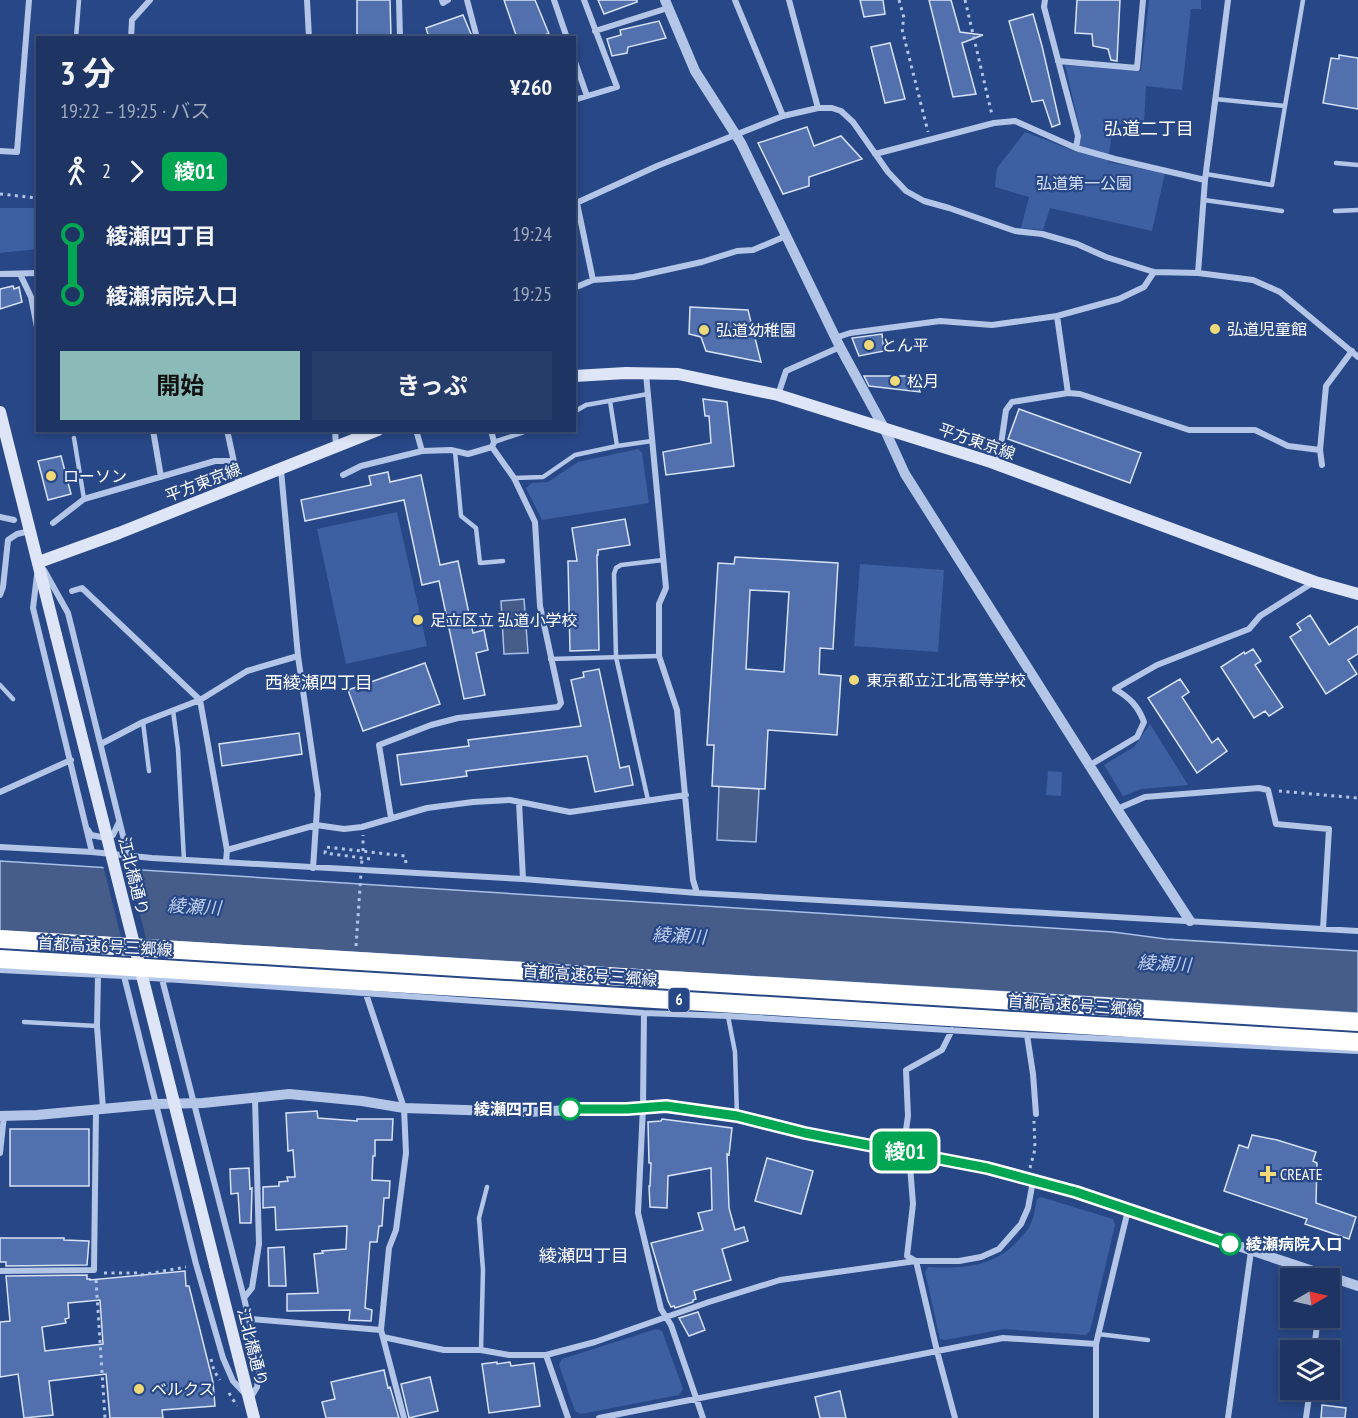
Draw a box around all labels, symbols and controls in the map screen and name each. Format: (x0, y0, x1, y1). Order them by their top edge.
text: 3 分 (60, 51, 116, 94)
text: ¥260 (510, 73, 552, 101)
text: 19:22 – 19:25 · バス (60, 98, 211, 124)
district label: 弘道二丁目 (1104, 117, 1194, 140)
icon: walk (60, 155, 93, 188)
icon: forward (120, 155, 153, 188)
text: 2 (102, 158, 111, 184)
text: 綾01 (174, 158, 215, 185)
park label: 弘道第一公園 (1036, 173, 1132, 193)
text: 19:24 (512, 221, 552, 247)
text: 綾瀬四丁目 (106, 222, 216, 250)
text: 19:25 (512, 281, 552, 307)
text: 綾瀬病院入口 (106, 282, 238, 310)
place label: 弘道児童館 (1227, 319, 1307, 339)
place label: 弘道幼稚園 (716, 320, 796, 340)
marker: 弘道児童館 (1208, 322, 1222, 336)
marker: 弘道幼稚園 (697, 323, 711, 337)
place label: とん平 (881, 335, 929, 355)
marker: とん平 (862, 338, 876, 352)
button: 開始 (60, 351, 300, 420)
button: きっぷ (312, 351, 552, 420)
place label: 松月 (907, 371, 939, 391)
marker: 松月 (888, 374, 902, 388)
street label: 平方東京線 (936, 419, 1018, 463)
street label: 平方東京線 (162, 458, 244, 506)
place label: ローソン (63, 466, 127, 486)
marker: ローソン (44, 469, 58, 483)
place label: 足立区立 弘道小学校 (430, 610, 577, 630)
marker: 足立区立 弘道小学校 (411, 613, 425, 627)
place label: 東京都立江北高等学校 (866, 670, 1026, 690)
district label: 西綾瀬四丁目 (265, 671, 373, 694)
marker: 東京都立江北高等学校 (847, 673, 861, 687)
street label: 江北橋通り (115, 835, 153, 917)
water label: 綾瀬川 (166, 894, 224, 920)
water label: 綾瀬川 (651, 923, 709, 949)
street label: 首都高速6号三郷線 (37, 932, 173, 960)
water label: 綾瀬川 (1136, 951, 1194, 977)
street label: 首都高速6号三郷線 (522, 960, 658, 990)
road number: 6 (668, 988, 690, 1012)
street label: 首都高速6号三郷線 (1007, 990, 1143, 1020)
marker: 綾瀬四丁目 (559, 1098, 581, 1120)
place label: 綾瀬四丁目 (474, 1099, 554, 1119)
line badge: 綾01 (870, 1132, 940, 1170)
text: 綾01 (884, 1138, 926, 1165)
place label: CREATE (1280, 1164, 1323, 1184)
marker: CREATE (1261, 1167, 1275, 1181)
marker: 綾瀬病院入口 (1219, 1233, 1241, 1255)
place label: 綾瀬病院入口 (1246, 1234, 1342, 1254)
district label: 綾瀬四丁目 (539, 1244, 629, 1267)
north arrow (1280, 1268, 1340, 1328)
map controls (1280, 1268, 1340, 1400)
street label: 江北橋通り (234, 1306, 272, 1388)
button: layers (1280, 1340, 1340, 1400)
place label: ベルクス (151, 1379, 215, 1399)
marker: ベルクス (132, 1382, 146, 1396)

